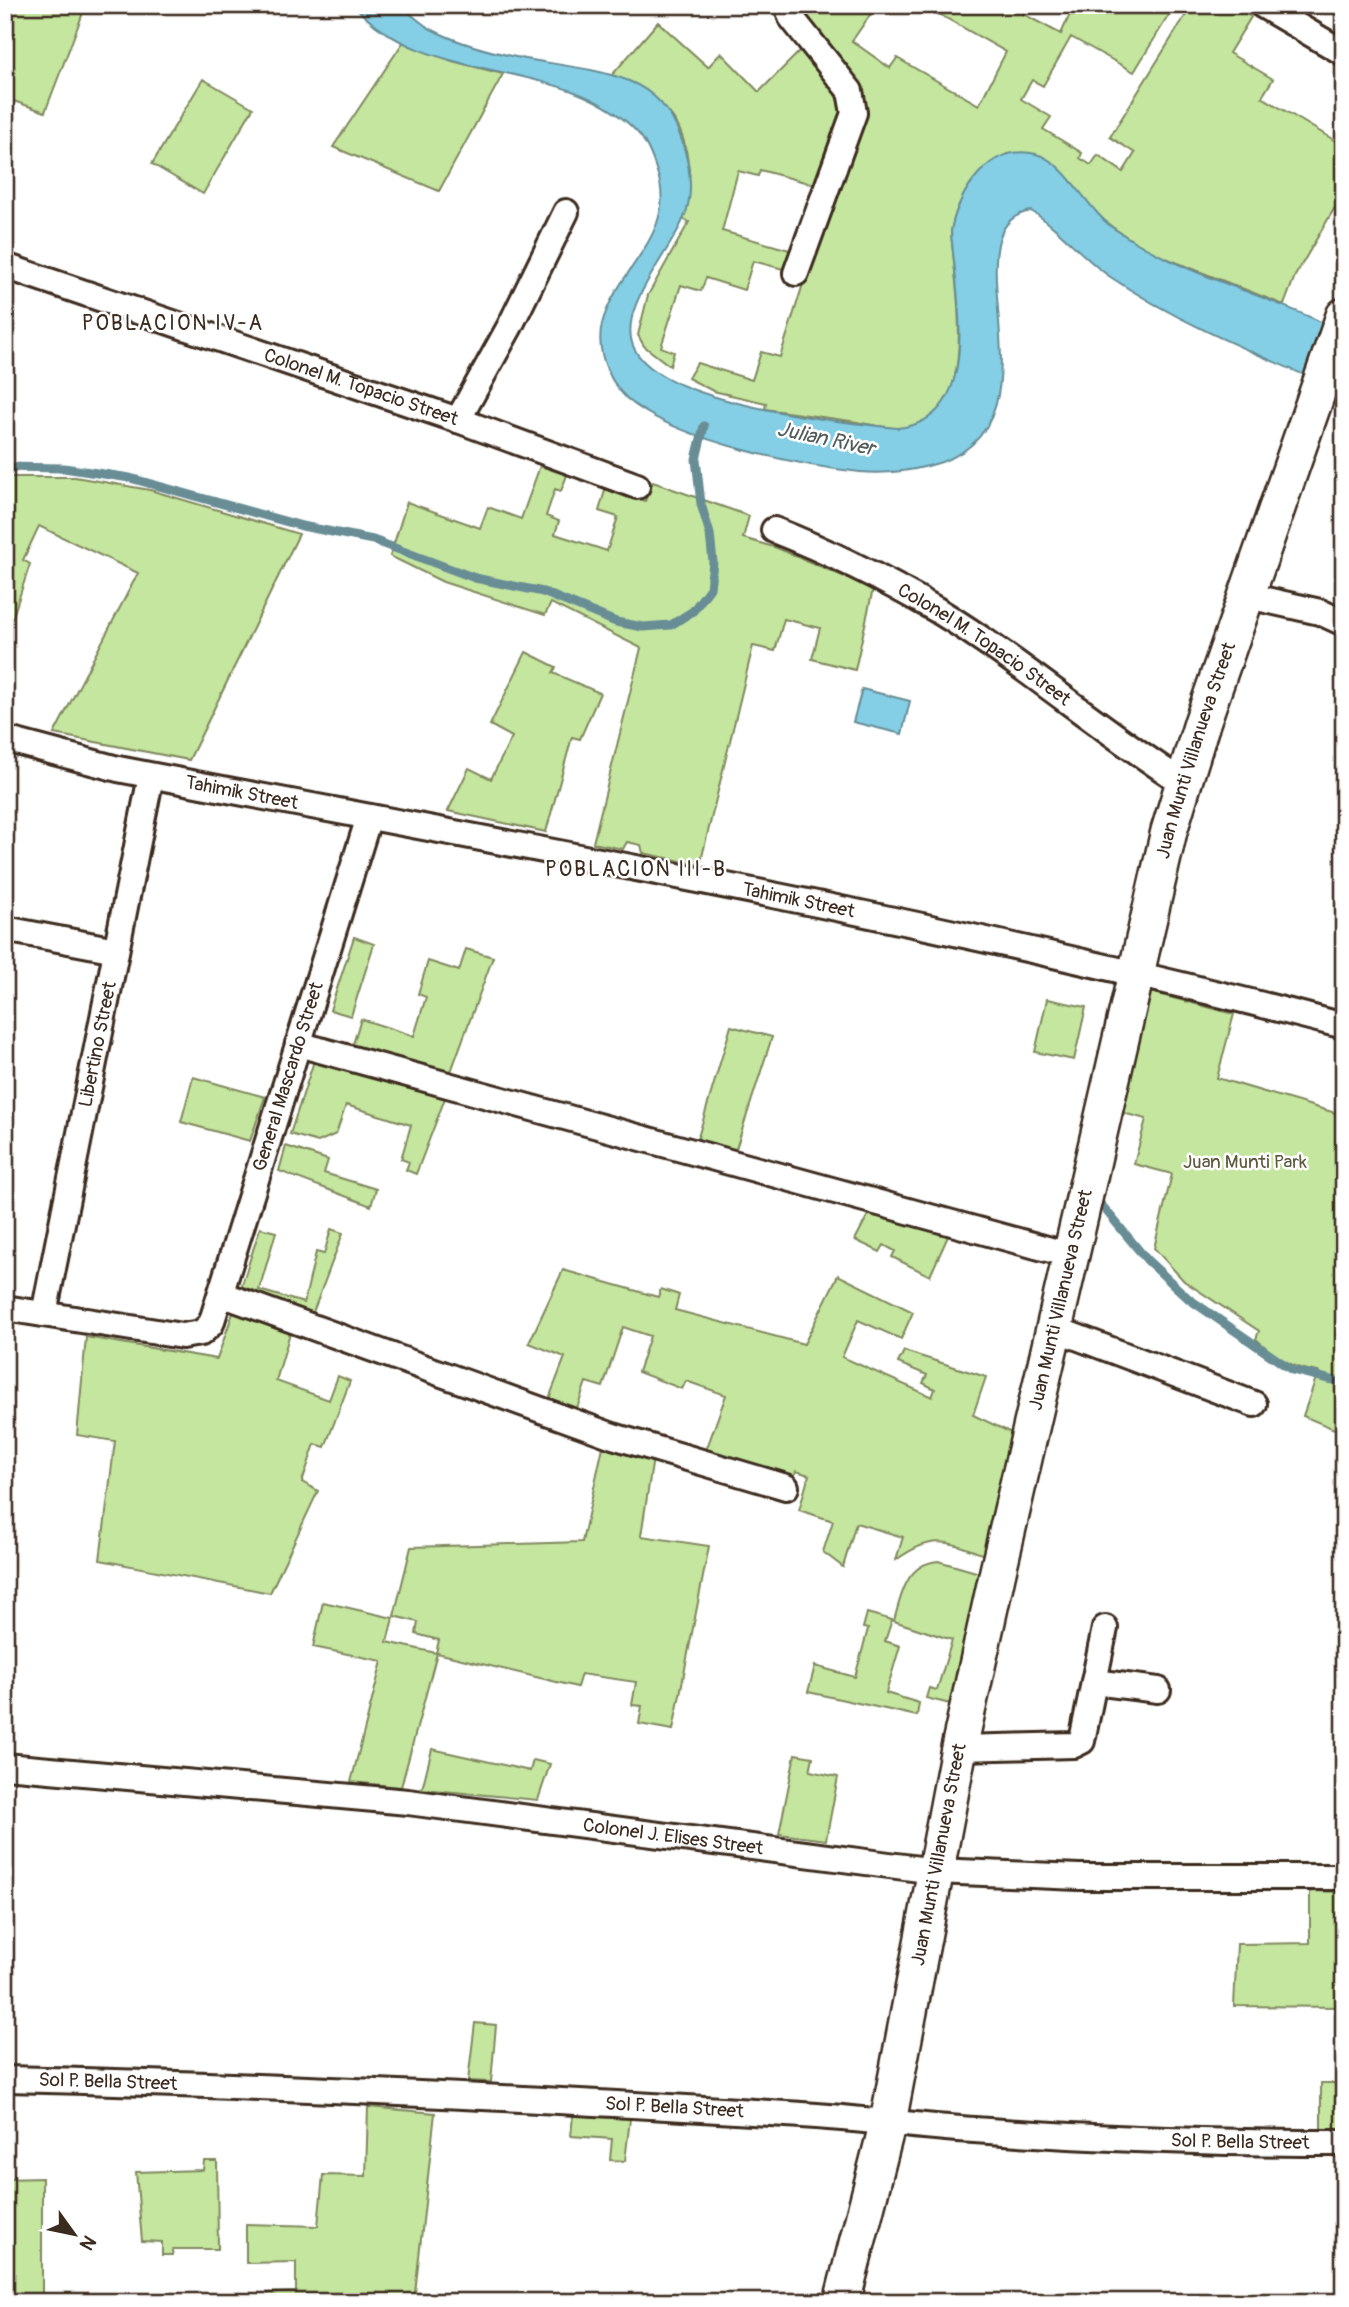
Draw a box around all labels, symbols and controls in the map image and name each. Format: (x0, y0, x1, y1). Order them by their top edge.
district label: POBLACION IV-A (82, 310, 264, 337)
street label: Colonel M. Topacio Street (261, 343, 462, 431)
water label: Julian River (775, 416, 880, 463)
street label: Colonel M. Topacio Street (893, 578, 1076, 711)
street label: Juan Munti Villanueva Street (1151, 639, 1241, 861)
street label: Tahimik Street (183, 770, 300, 815)
district label: POBLACION III-B (545, 856, 727, 883)
street label: Tahimik Street (740, 877, 857, 924)
street label: Libertino Street (73, 979, 122, 1109)
street label: General Mascardo Street (247, 979, 329, 1174)
park label: Juan Munti Park (1183, 1150, 1307, 1174)
street label: Juan Munti Villanueva Street (1024, 1187, 1098, 1413)
street label: Juan Munti Villanueva Street (906, 1741, 972, 1968)
street label: Colonel J. Elises Street (582, 1813, 765, 1860)
street label: Sol P. Bella Street (38, 2068, 178, 2096)
street label: Sol P. Bella Street (604, 2091, 745, 2123)
street label: Sol P. Bella Street (1170, 2128, 1310, 2155)
north arrow (38, 2198, 108, 2268)
text: N (74, 2231, 101, 2255)

